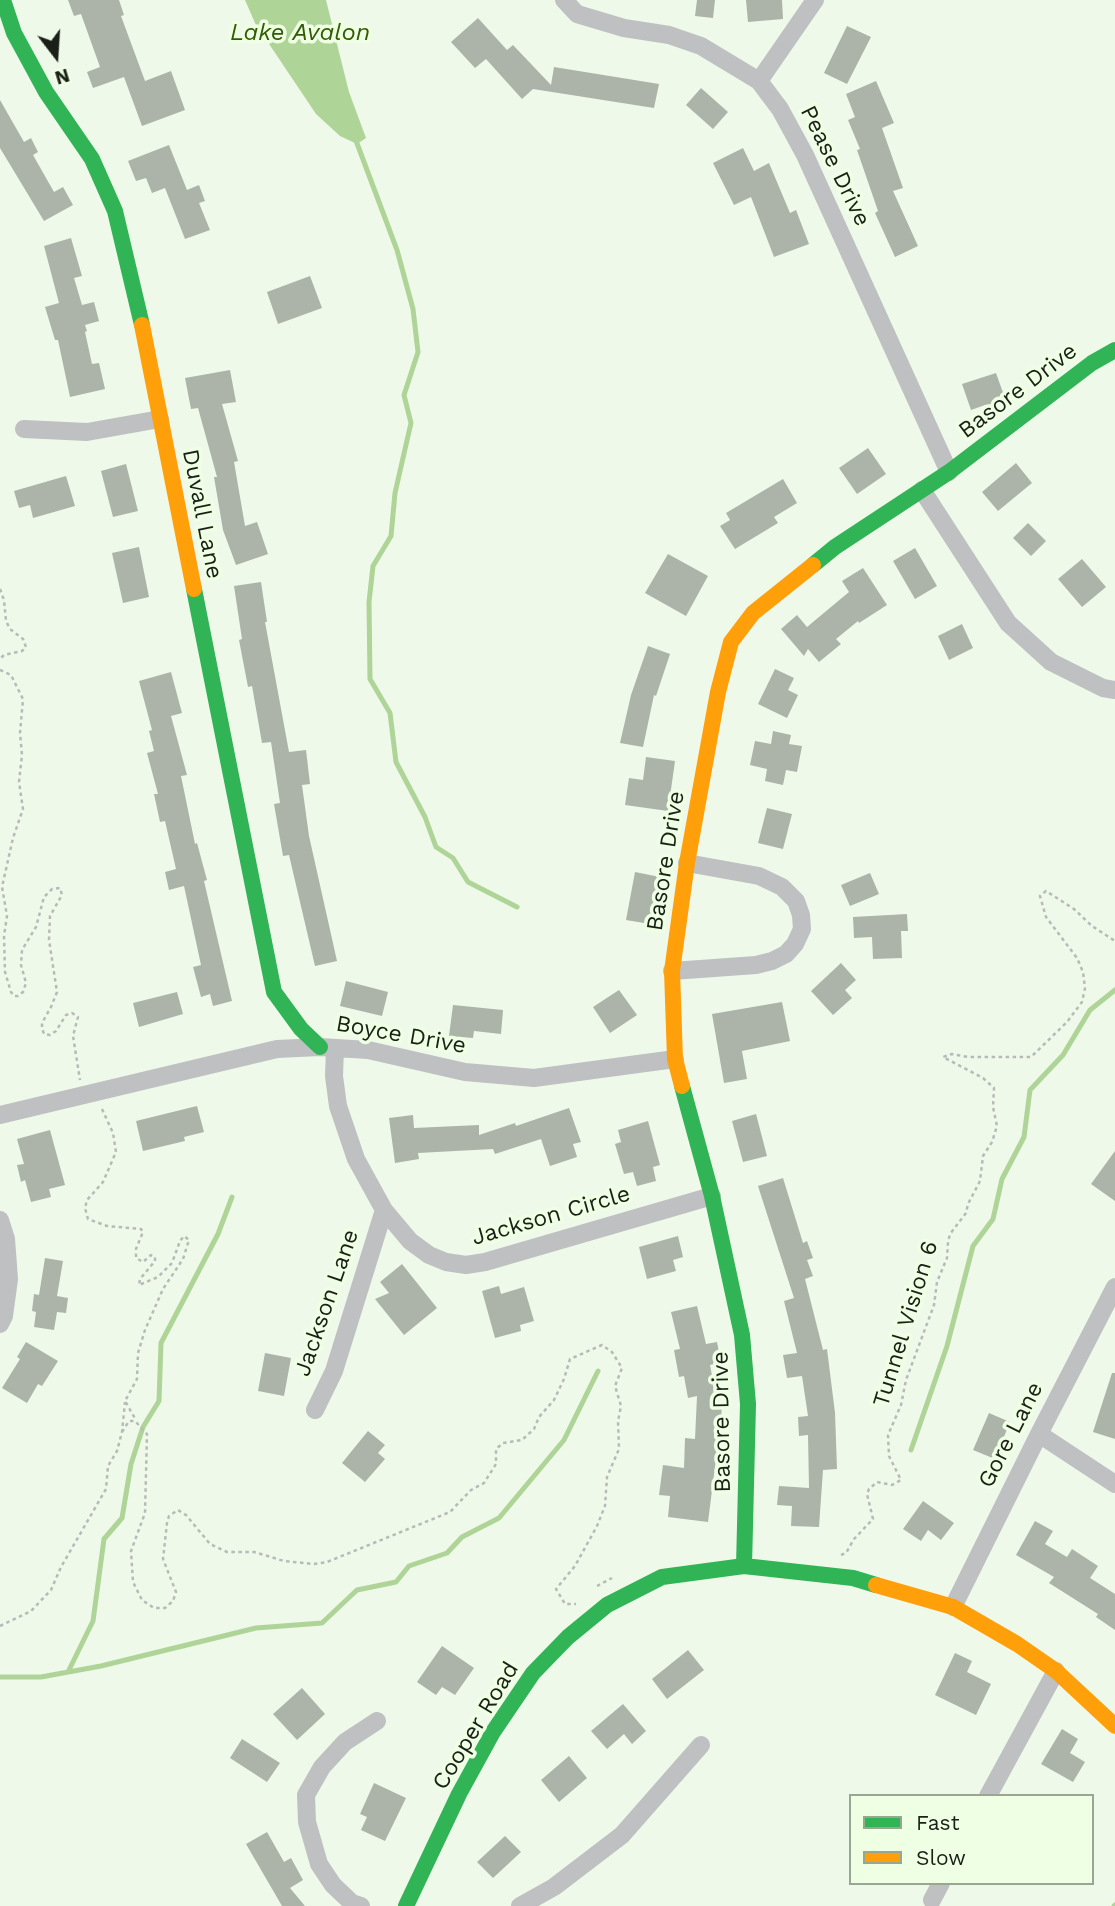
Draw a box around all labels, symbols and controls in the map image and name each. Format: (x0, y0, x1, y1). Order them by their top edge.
water label: Lake Avalon (230, 19, 370, 47)
north arrow (21, 21, 91, 91)
text: N (52, 64, 72, 90)
street label: Pease Drive (794, 101, 876, 231)
street label: Basore Drive (953, 337, 1083, 445)
street label: Duvall Lane (176, 447, 228, 581)
street label: Basore Drive (641, 789, 691, 933)
street label: Boyce Drive (334, 1010, 468, 1060)
street label: Jackson Circle (469, 1180, 633, 1252)
street label: Jackson Lane (289, 1226, 365, 1380)
street label: Tunnel Vision 6 (868, 1238, 944, 1410)
street label: Basore Drive (707, 1351, 737, 1493)
street label: Gore Lane (973, 1378, 1049, 1492)
street label: Cooper Road (427, 1657, 525, 1795)
legend (849, 1794, 1094, 1885)
text: Fast (916, 1810, 960, 1835)
text: Slow (916, 1845, 966, 1870)

